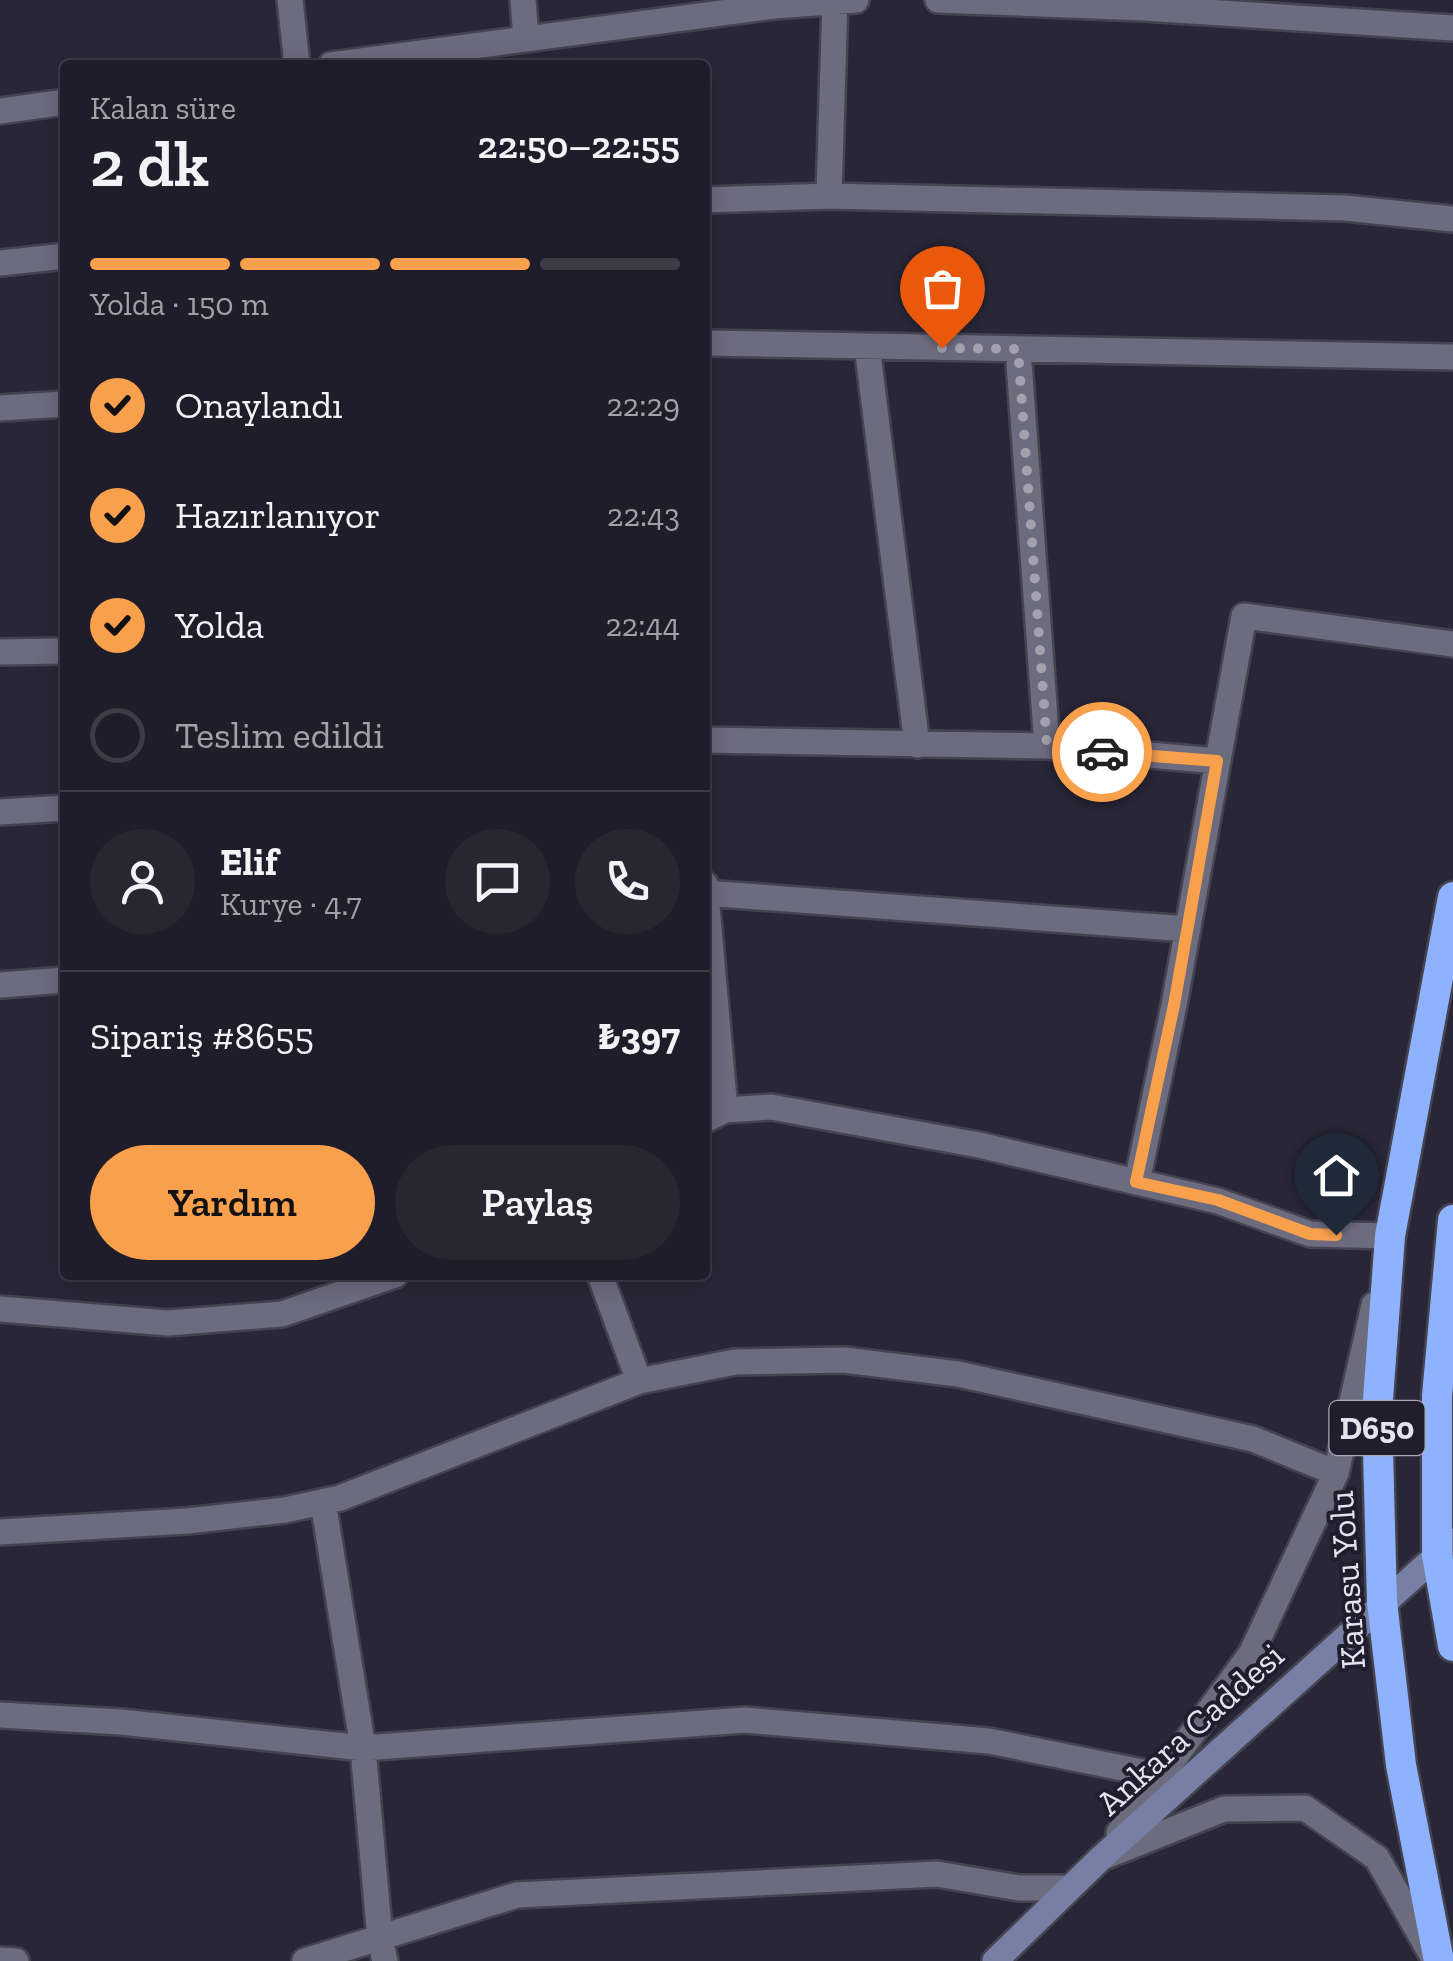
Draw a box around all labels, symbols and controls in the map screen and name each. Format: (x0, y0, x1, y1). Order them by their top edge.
text: Kalan süre (90, 89, 236, 127)
text: 22:50–22:55 (478, 122, 680, 168)
text: 2 dk (90, 125, 209, 203)
pin (900, 246, 985, 349)
icon: bag (915, 261, 970, 316)
text: Yolda · 150 m (90, 285, 269, 323)
icon: check (90, 378, 145, 433)
text: Onaylandı (175, 382, 343, 428)
text: 22:29 (606, 386, 680, 424)
icon: check (90, 488, 145, 543)
text: Hazırlanıyor (175, 492, 380, 538)
text: 22:43 (607, 496, 680, 534)
icon: check (90, 598, 145, 653)
text: Yolda (175, 602, 264, 648)
text: 22:44 (605, 606, 680, 644)
courier (1052, 702, 1152, 802)
text: Teslim edildi (175, 712, 384, 758)
icon: car (1075, 725, 1130, 780)
button: person (90, 829, 195, 934)
button: chat (445, 829, 550, 934)
button: phone (575, 829, 680, 934)
text: Elif (220, 839, 278, 885)
text: Kurye · 4.7 (220, 885, 362, 923)
text: Sipariş #8655 (90, 1013, 314, 1059)
text: ₺397 (598, 1013, 680, 1059)
pin (1294, 1133, 1379, 1236)
button: Yardım (90, 1145, 375, 1260)
button: Paylaş (395, 1145, 680, 1260)
icon: home (1309, 1148, 1364, 1203)
road number: D650 (1330, 1401, 1424, 1455)
street label: Karasu Yolu (1320, 1489, 1374, 1670)
street label: Ankara Caddesi (1088, 1634, 1292, 1824)

